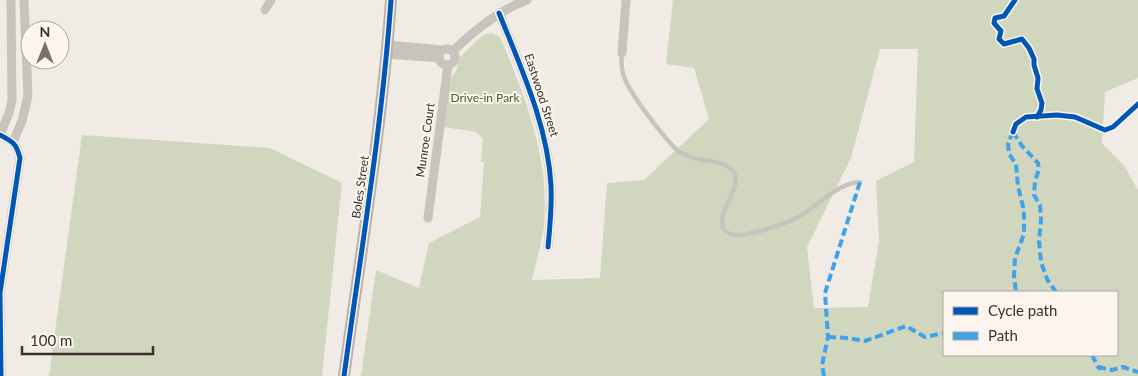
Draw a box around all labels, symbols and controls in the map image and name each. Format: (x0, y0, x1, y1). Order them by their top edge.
north arrow (20, 20, 70, 70)
text: N (40, 23, 50, 40)
street label: Eastwood Street (521, 51, 563, 139)
park label: Drive-in Park (450, 90, 520, 105)
street label: Munroe Court (412, 101, 438, 178)
street label: Boles Street (348, 154, 372, 219)
legend (943, 291, 1118, 356)
text: Cycle path (988, 301, 1057, 319)
scale bar (22, 324, 154, 356)
text: Path (988, 326, 1018, 344)
text: 100 m (30, 331, 72, 349)

